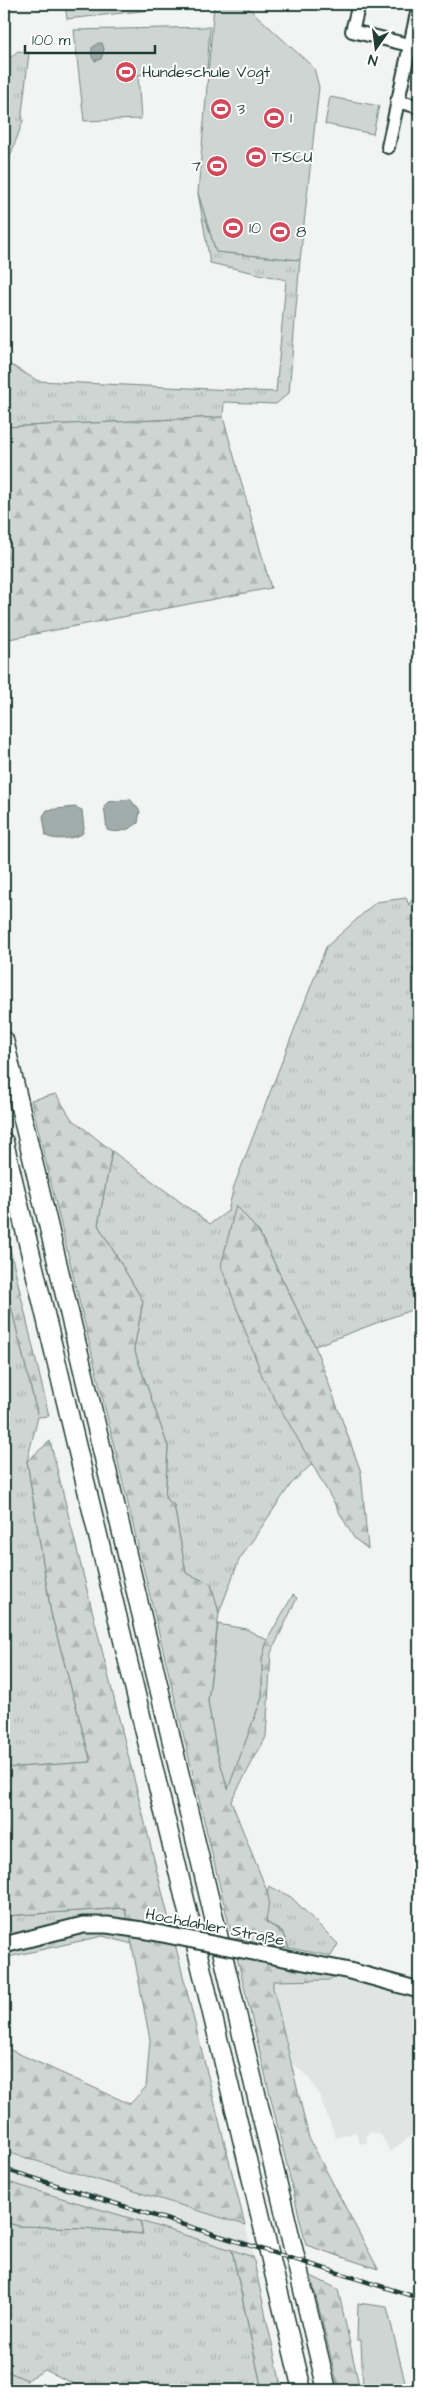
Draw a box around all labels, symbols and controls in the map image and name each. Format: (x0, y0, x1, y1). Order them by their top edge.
scale bar (25, 22, 155, 54)
north arrow (350, 22, 400, 72)
text: 100 m (32, 30, 71, 51)
text: N (366, 49, 380, 70)
sports icon: Hundeschule Vogt (114, 60, 138, 84)
place label: Hundeschule Vogt (142, 61, 271, 84)
sports icon: 3 (209, 97, 233, 121)
place label: 3 (237, 98, 245, 120)
sports icon: 1 (262, 106, 286, 130)
place label: 1 (290, 107, 292, 129)
sports icon: TSCU (244, 145, 268, 169)
place label: TSCU (272, 146, 313, 168)
sports icon: 7 (205, 154, 229, 178)
place label: 7 (191, 155, 201, 177)
sports icon: 10 (221, 216, 245, 240)
place label: 10 (249, 217, 261, 239)
sports icon: 8 (268, 220, 292, 244)
place label: 8 (296, 221, 306, 243)
street label: Hochdahler Straße (144, 1903, 287, 1951)

